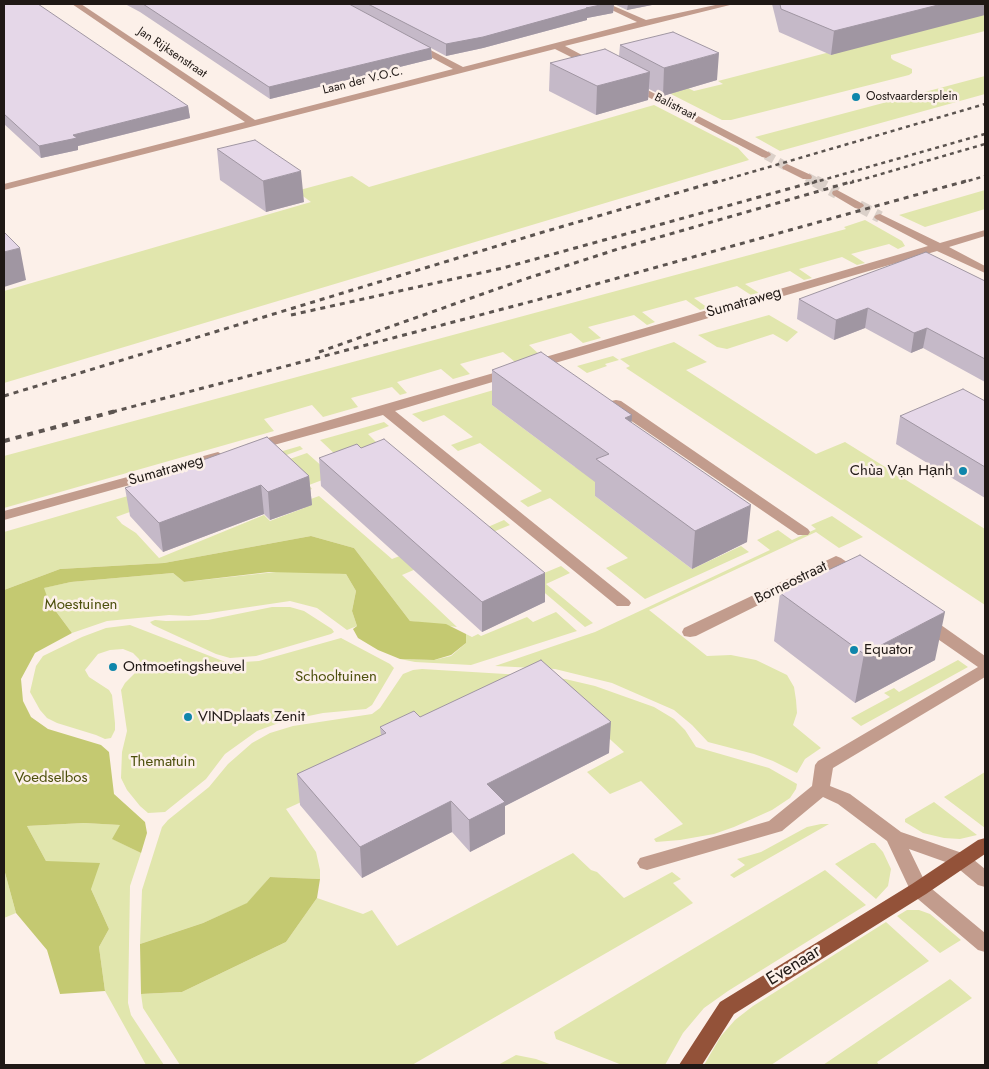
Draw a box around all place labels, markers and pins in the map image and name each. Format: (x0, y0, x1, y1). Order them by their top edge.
place label: Oostvaardersplein (866, 90, 958, 104)
marker: Oostvaardersplein (850, 91, 862, 103)
place label: Chùa Vạn Hạnh (850, 462, 953, 480)
marker: Chùa Vạn Hạnh (957, 465, 969, 477)
place label: Equator (864, 641, 913, 659)
marker: Equator (848, 644, 860, 656)
place label: Ontmoetingsheuvel (123, 658, 245, 676)
marker: Ontmoetingsheuvel (107, 661, 119, 673)
place label: VINDplaats Zenit (198, 708, 305, 726)
marker: VINDplaats Zenit (182, 711, 194, 723)

